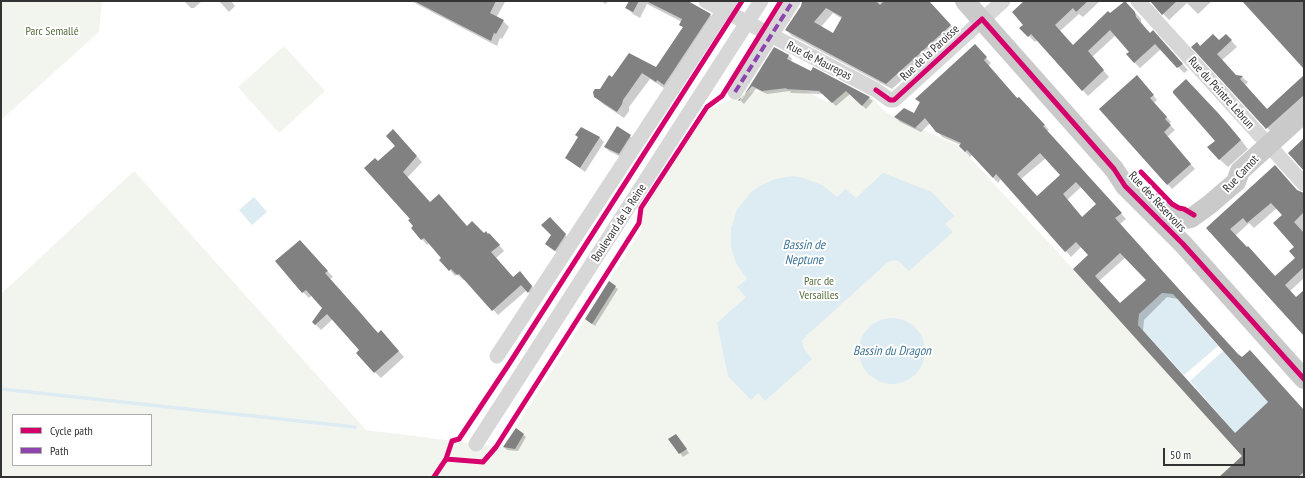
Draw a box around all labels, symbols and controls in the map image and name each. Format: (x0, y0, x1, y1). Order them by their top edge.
street label: Rue de la Paroisse (898, 22, 962, 84)
park label: Parc Semallé (25, 25, 79, 39)
street label: Rue de Maurepas (784, 38, 854, 84)
street label: Rue du Peintre Lebrun (1185, 54, 1257, 132)
street label: Rue Carnot (1220, 152, 1262, 196)
street label: Rue des Réservoirs (1125, 169, 1189, 235)
street label: Boulevard de la Reine (588, 181, 650, 265)
water label: Bassin de Neptune (783, 237, 825, 268)
park label: Parc de Versailles (799, 275, 839, 303)
water label: Bassin du Dragon (853, 343, 931, 359)
legend (12, 414, 152, 466)
text: Cycle path (50, 423, 93, 438)
scale bar (1165, 440, 1247, 466)
text: Path (50, 443, 68, 458)
text: 50 m (1170, 447, 1191, 462)

